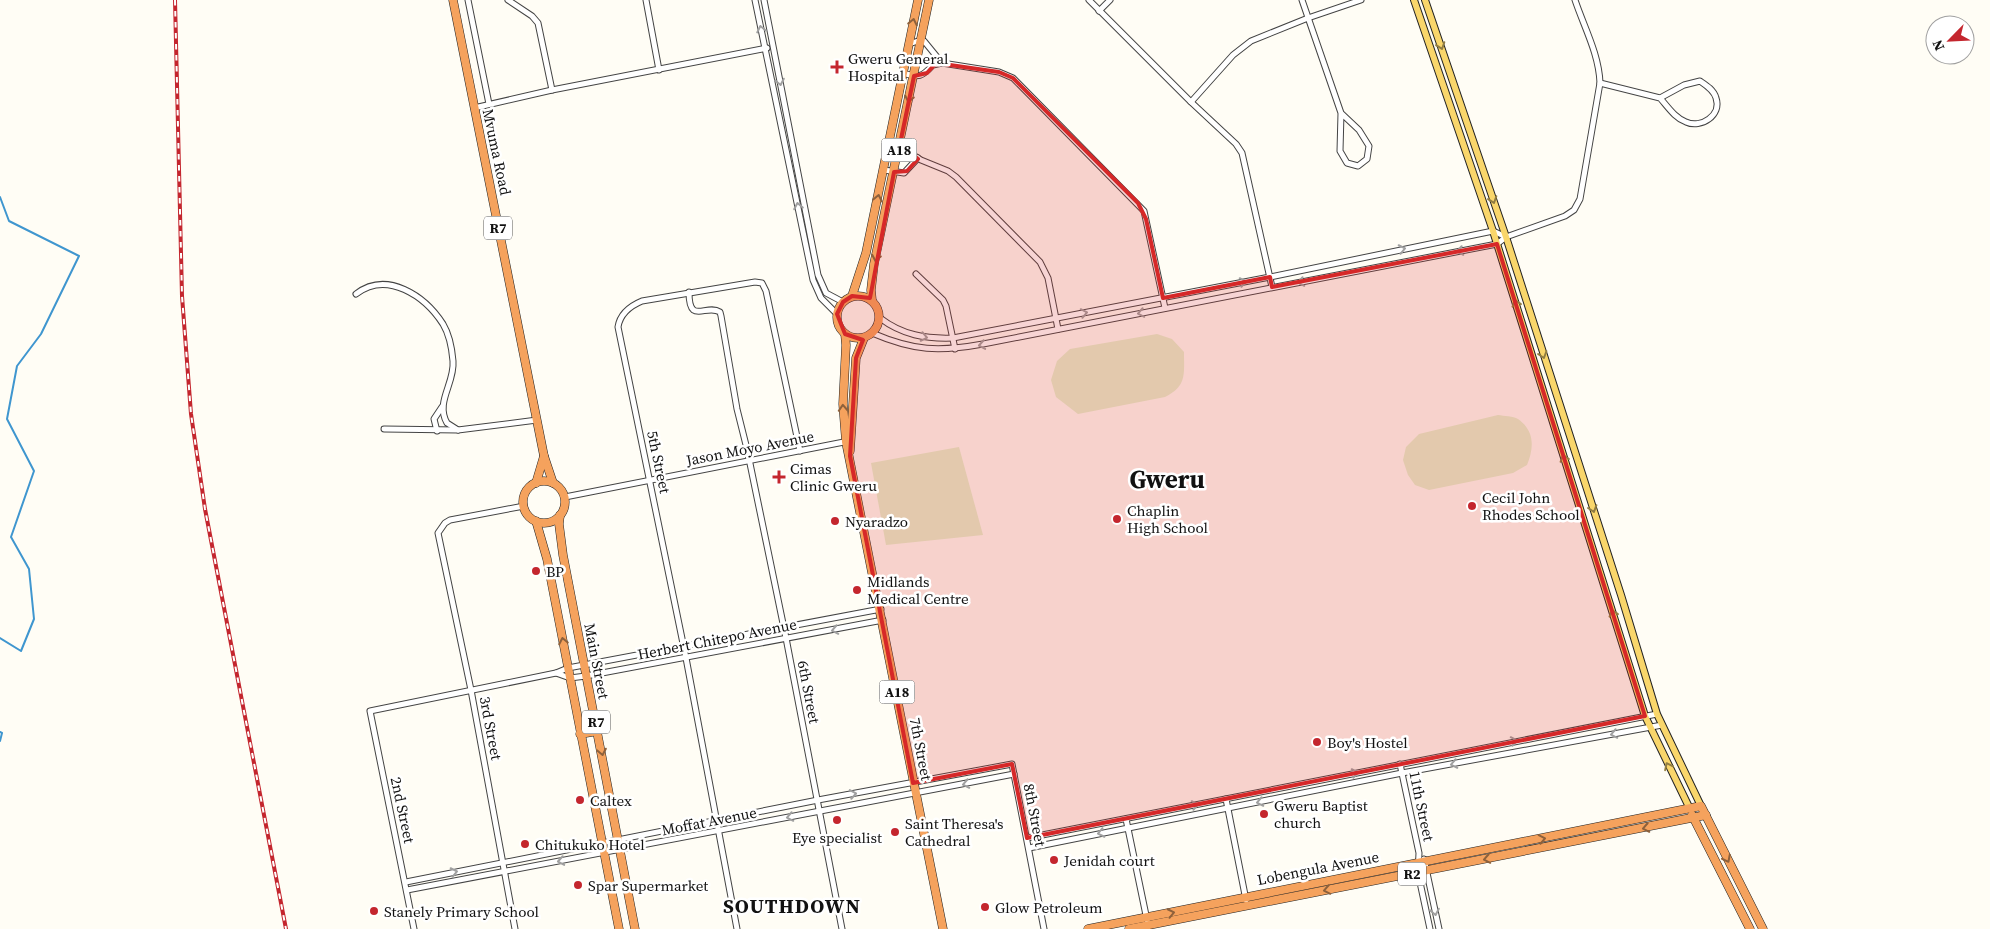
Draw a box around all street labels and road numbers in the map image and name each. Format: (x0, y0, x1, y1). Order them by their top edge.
street label: Mvuma Road (478, 107, 517, 198)
road number: A18 (882, 138, 916, 162)
road number: R7 (484, 217, 512, 240)
street label: Jason Moyo Avenue (683, 425, 816, 471)
street label: 5th Street (642, 429, 676, 495)
street label: Herbert Chitepo Avenue (636, 613, 799, 665)
street label: Main Street (579, 621, 615, 701)
street label: 6th Street (793, 659, 825, 725)
road number: A18 (880, 680, 914, 704)
street label: 3rd Street (475, 694, 507, 762)
road number: R7 (582, 710, 610, 734)
street label: 7th Street (905, 716, 937, 782)
street label: 11th Street (1404, 769, 1440, 843)
street label: 2nd Street (386, 775, 420, 845)
street label: 8th Street (1019, 782, 1051, 848)
street label: Moffat Avenue (660, 801, 759, 841)
street label: Lobengula Avenue (1255, 846, 1381, 890)
road number: R2 (1398, 862, 1426, 886)

